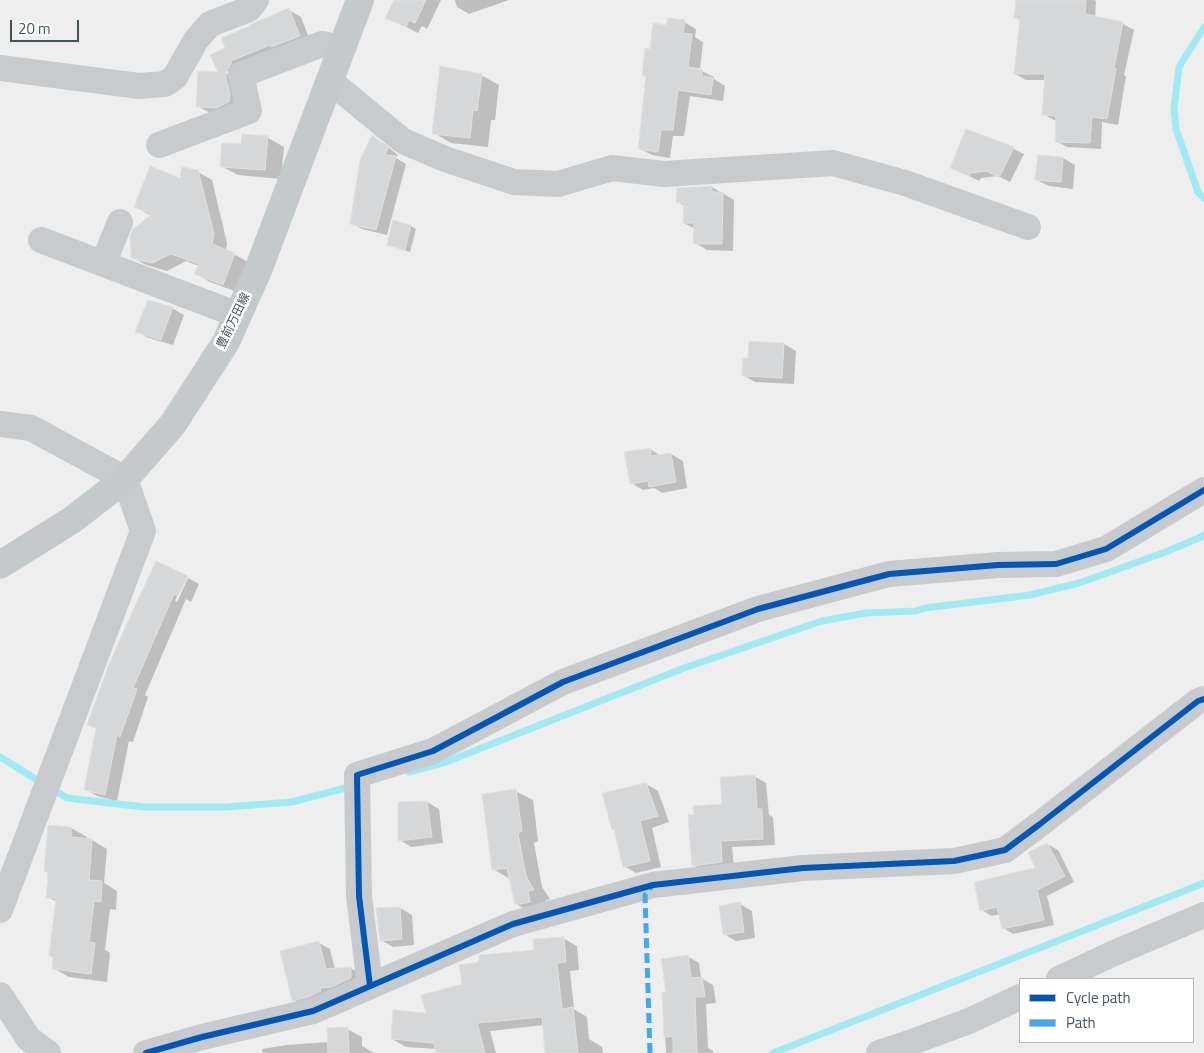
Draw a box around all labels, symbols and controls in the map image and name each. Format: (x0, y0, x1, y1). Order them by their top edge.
scale bar (12, 10, 81, 42)
text: 20 m (18, 17, 51, 40)
street label: 豊前万田線 (214, 291, 254, 351)
legend (1019, 978, 1194, 1043)
text: Cycle path (1066, 986, 1131, 1009)
text: Path (1066, 1011, 1096, 1034)

